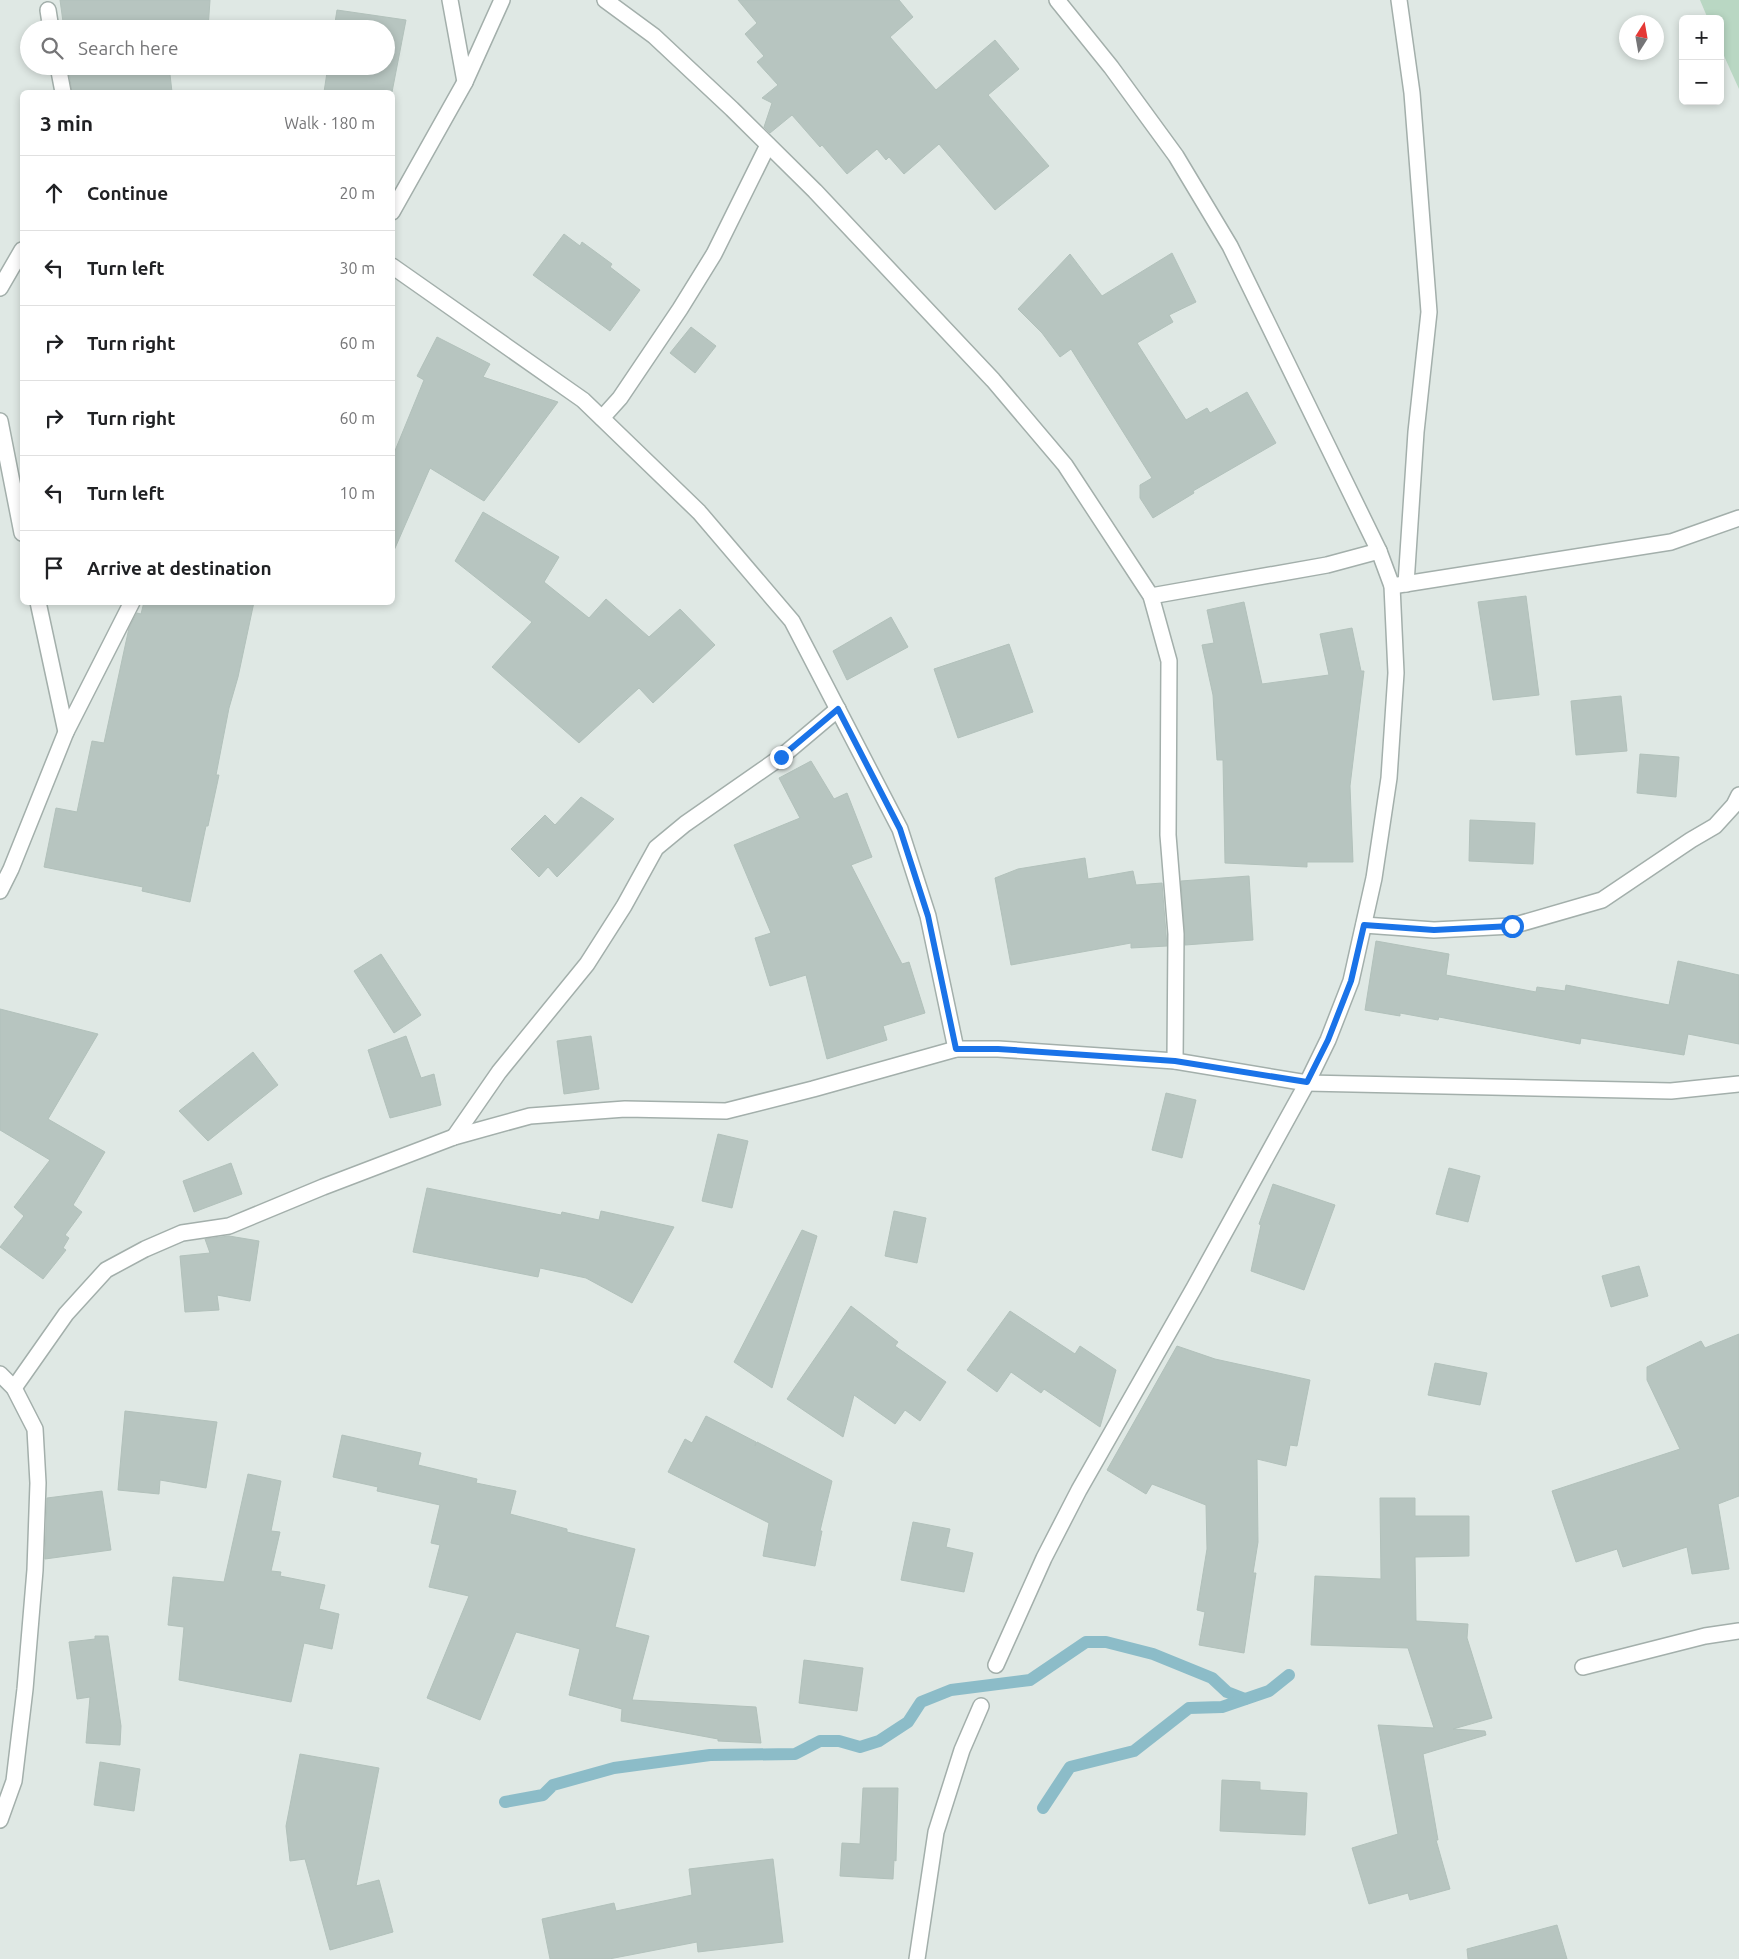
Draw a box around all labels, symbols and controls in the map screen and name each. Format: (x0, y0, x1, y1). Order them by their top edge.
north arrow (1619, 15, 1664, 60)
map controls (1679, 15, 1724, 105)
button: + (1679, 15, 1724, 60)
search box (20, 20, 395, 75)
icon: search (38, 34, 66, 62)
text: Search here (78, 37, 178, 59)
button: − (1679, 60, 1724, 105)
text: 3 min (40, 111, 93, 135)
text: Walk · 180 m (284, 114, 375, 132)
icon: ahead (40, 179, 68, 207)
text: Continue (87, 182, 168, 204)
text: 20 m (339, 184, 375, 202)
icon: left (40, 254, 68, 282)
text: Turn left (87, 257, 165, 279)
text: 30 m (339, 259, 375, 277)
icon: right (40, 329, 68, 357)
text: Turn right (87, 332, 175, 354)
text: 60 m (339, 334, 375, 352)
icon: right (40, 404, 68, 432)
text: Turn right (87, 407, 175, 429)
text: 60 m (339, 409, 375, 427)
icon: left (40, 479, 68, 507)
text: Turn left (87, 482, 165, 504)
text: 10 m (339, 484, 375, 502)
icon: arrive (40, 554, 68, 582)
text: Arrive at destination (87, 557, 272, 579)
route end (770, 746, 793, 769)
route start (1501, 915, 1524, 938)

